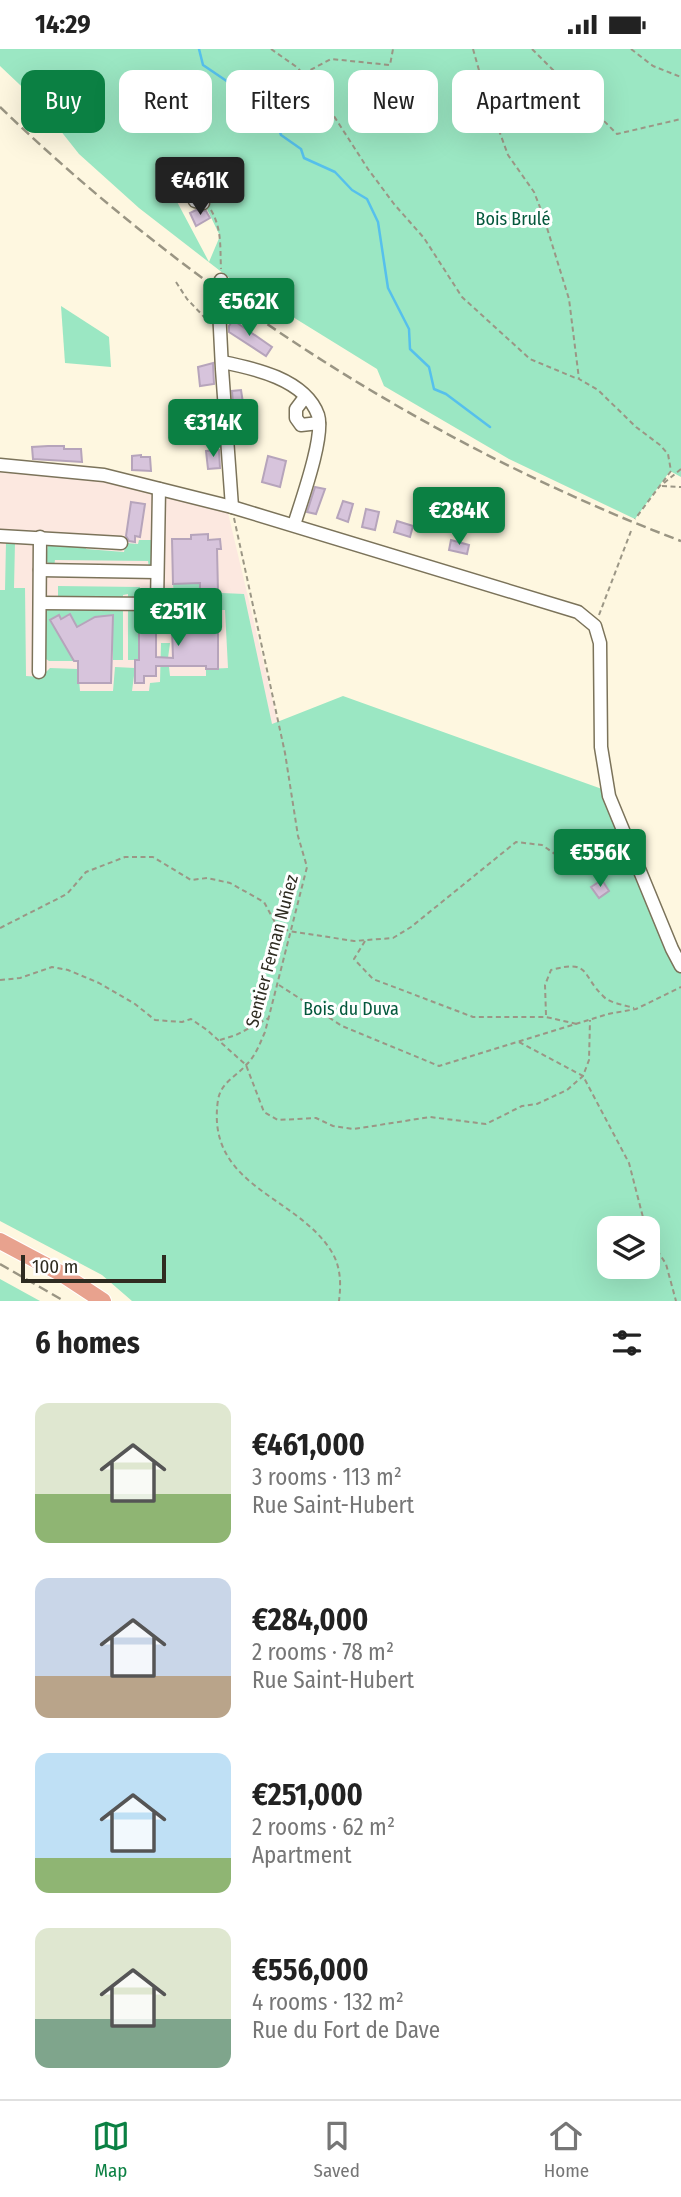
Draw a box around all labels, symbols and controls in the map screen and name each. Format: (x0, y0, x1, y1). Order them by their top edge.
text: 14:29 (35, 9, 91, 40)
chip: Buy (21, 70, 105, 133)
chip: Rent (119, 70, 212, 133)
chip: Filters (226, 70, 334, 133)
chip: New (348, 70, 438, 133)
chip: Apartment (452, 70, 604, 133)
pin: €461K (151, 157, 249, 217)
text: €461K (171, 166, 229, 194)
park label: Bois Brulé (476, 208, 551, 230)
pin: €562K (200, 279, 298, 338)
text: €562K (219, 287, 279, 315)
pin: €314K (164, 399, 262, 459)
text: €314K (184, 408, 242, 436)
pin: €284K (410, 487, 508, 547)
text: €284K (429, 496, 489, 524)
pin: €251K (129, 589, 227, 648)
text: €251K (150, 597, 206, 625)
pin: €556K (551, 829, 649, 889)
text: €556K (570, 838, 630, 866)
street label: Sentier Fernan Nuñez (241, 872, 303, 1030)
park label: Bois du Duva (303, 998, 399, 1020)
map controls (597, 1216, 660, 1279)
button: layers (597, 1216, 660, 1279)
scale bar (21, 1252, 166, 1284)
text: 100 m (32, 1255, 78, 1278)
icon: filters (608, 1324, 646, 1362)
text: 6 homes (35, 1325, 140, 1361)
text: €461,000 (252, 1427, 365, 1463)
icon: home (91, 1431, 175, 1515)
text: 3 rooms · 113 m² (252, 1463, 402, 1491)
text: Rue Saint-Hubert (252, 1491, 414, 1519)
text: €284,000 (252, 1602, 368, 1638)
icon: home (91, 1606, 175, 1690)
text: 2 rooms · 78 m² (252, 1638, 394, 1666)
text: Rue Saint-Hubert (252, 1666, 414, 1694)
text: €251,000 (252, 1777, 363, 1813)
icon: home (91, 1781, 175, 1865)
text: 2 rooms · 62 m² (252, 1813, 395, 1841)
text: Apartment (252, 1841, 352, 1869)
text: €556,000 (252, 1952, 369, 1988)
icon: home (91, 1956, 175, 2040)
text: 4 rooms · 132 m² (252, 1988, 404, 2016)
text: Rue du Fort de Dave (252, 2016, 440, 2044)
tab: Map (92, 2117, 130, 2182)
tab: Saved (314, 2117, 360, 2182)
tab: Home (544, 2117, 589, 2182)

